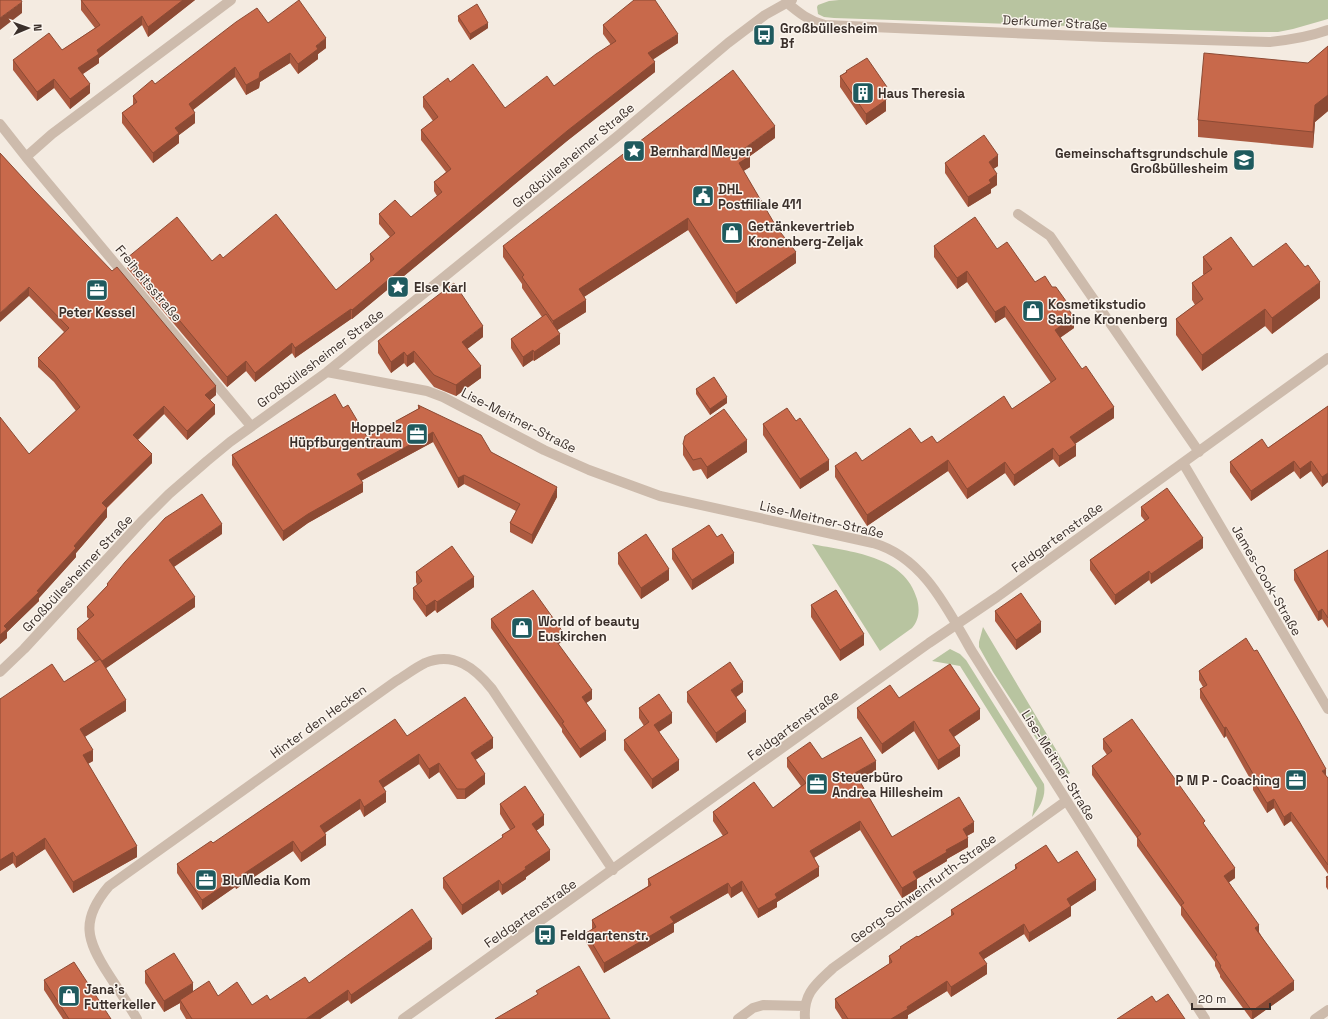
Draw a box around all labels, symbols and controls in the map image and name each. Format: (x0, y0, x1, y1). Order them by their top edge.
north arrow (8, 8, 48, 48)
street label: Derkumer Straße (1002, 11, 1108, 34)
place label: Großbüllesheim Bf (780, 20, 878, 52)
bus stop icon: Großbüllesheim Bf (751, 22, 777, 48)
text: N (31, 24, 45, 32)
building icon: Haus Theresia (850, 80, 876, 106)
place label: Haus Theresia (878, 85, 965, 102)
street label: Großbüllesheimer Straße (509, 99, 638, 212)
place icon: Bernhard Meyer (621, 138, 647, 164)
place label: Bernhard Meyer (650, 143, 751, 160)
place label: Gemeinschaftsgrundschule Großbüllesheim (1055, 145, 1228, 177)
school or university icon: Gemeinschaftsgrundschule Großbüllesheim (1231, 147, 1257, 173)
place label: DHL Postfiliale 411 (718, 181, 802, 213)
public building icon: DHL Postfiliale 411 (690, 183, 716, 209)
place label: Getränkevertrieb Kronenberg-Zeljak (748, 218, 864, 250)
shop icon: Getränkevertrieb Kronenberg-Zeljak (719, 220, 745, 246)
street label: Freiheitsstraße (112, 241, 186, 325)
place icon: Else Karl (385, 274, 411, 300)
office icon: Peter Kessel (84, 277, 110, 303)
place label: Else Karl (414, 279, 467, 296)
place label: Kosmetikstudio Sabine Kronenberg (1048, 296, 1167, 328)
shop icon: Kosmetikstudio Sabine Kronenberg (1020, 298, 1046, 324)
place label: Peter Kessel (59, 304, 135, 321)
street label: Großbüllesheimer Straße (253, 305, 387, 412)
street label: Lise-Meitner-Straße (458, 384, 579, 457)
place label: Hoppelz Hüpfburgentraum (290, 419, 402, 451)
office icon: Hoppelz Hüpfburgentraum (404, 421, 430, 447)
street label: Lise-Meitner-Straße (758, 497, 886, 542)
street label: Feldgartenstraße (1008, 498, 1106, 576)
street label: Großbüllesheimer Straße (18, 511, 136, 636)
street label: James-Cook-Straße (1228, 522, 1305, 639)
place label: World of beauty Euskirchen (538, 613, 640, 645)
shop icon: World of beauty Euskirchen (509, 615, 535, 641)
street label: Hinter den Hecken (267, 681, 370, 762)
street label: Feldgartenstraße (744, 686, 842, 764)
street label: Lise-Meitner-Straße (1018, 707, 1099, 824)
office icon: P M P - Coaching (1283, 767, 1309, 793)
place label: Steuerbüro Andrea Hillesheim (832, 769, 943, 801)
office icon: Steuerbüro Andrea Hillesheim (804, 771, 830, 797)
place label: P M P - Coaching (1176, 772, 1280, 789)
street label: Georg-Schweinfurth-Straße (847, 830, 1000, 947)
office icon: BluMedia Kom (193, 867, 219, 893)
place label: BluMedia Kom (222, 872, 311, 889)
street label: Feldgartenstraße (481, 875, 580, 952)
bus stop icon: Feldgartenstr. (532, 922, 558, 948)
place label: Feldgartenstr. (560, 927, 649, 944)
place label: Jana's Futterkeller (84, 981, 156, 1013)
shop icon: Jana's Futterkeller (56, 983, 82, 1009)
scale bar (1192, 985, 1270, 1011)
text: 20 m (1198, 991, 1226, 1007)

